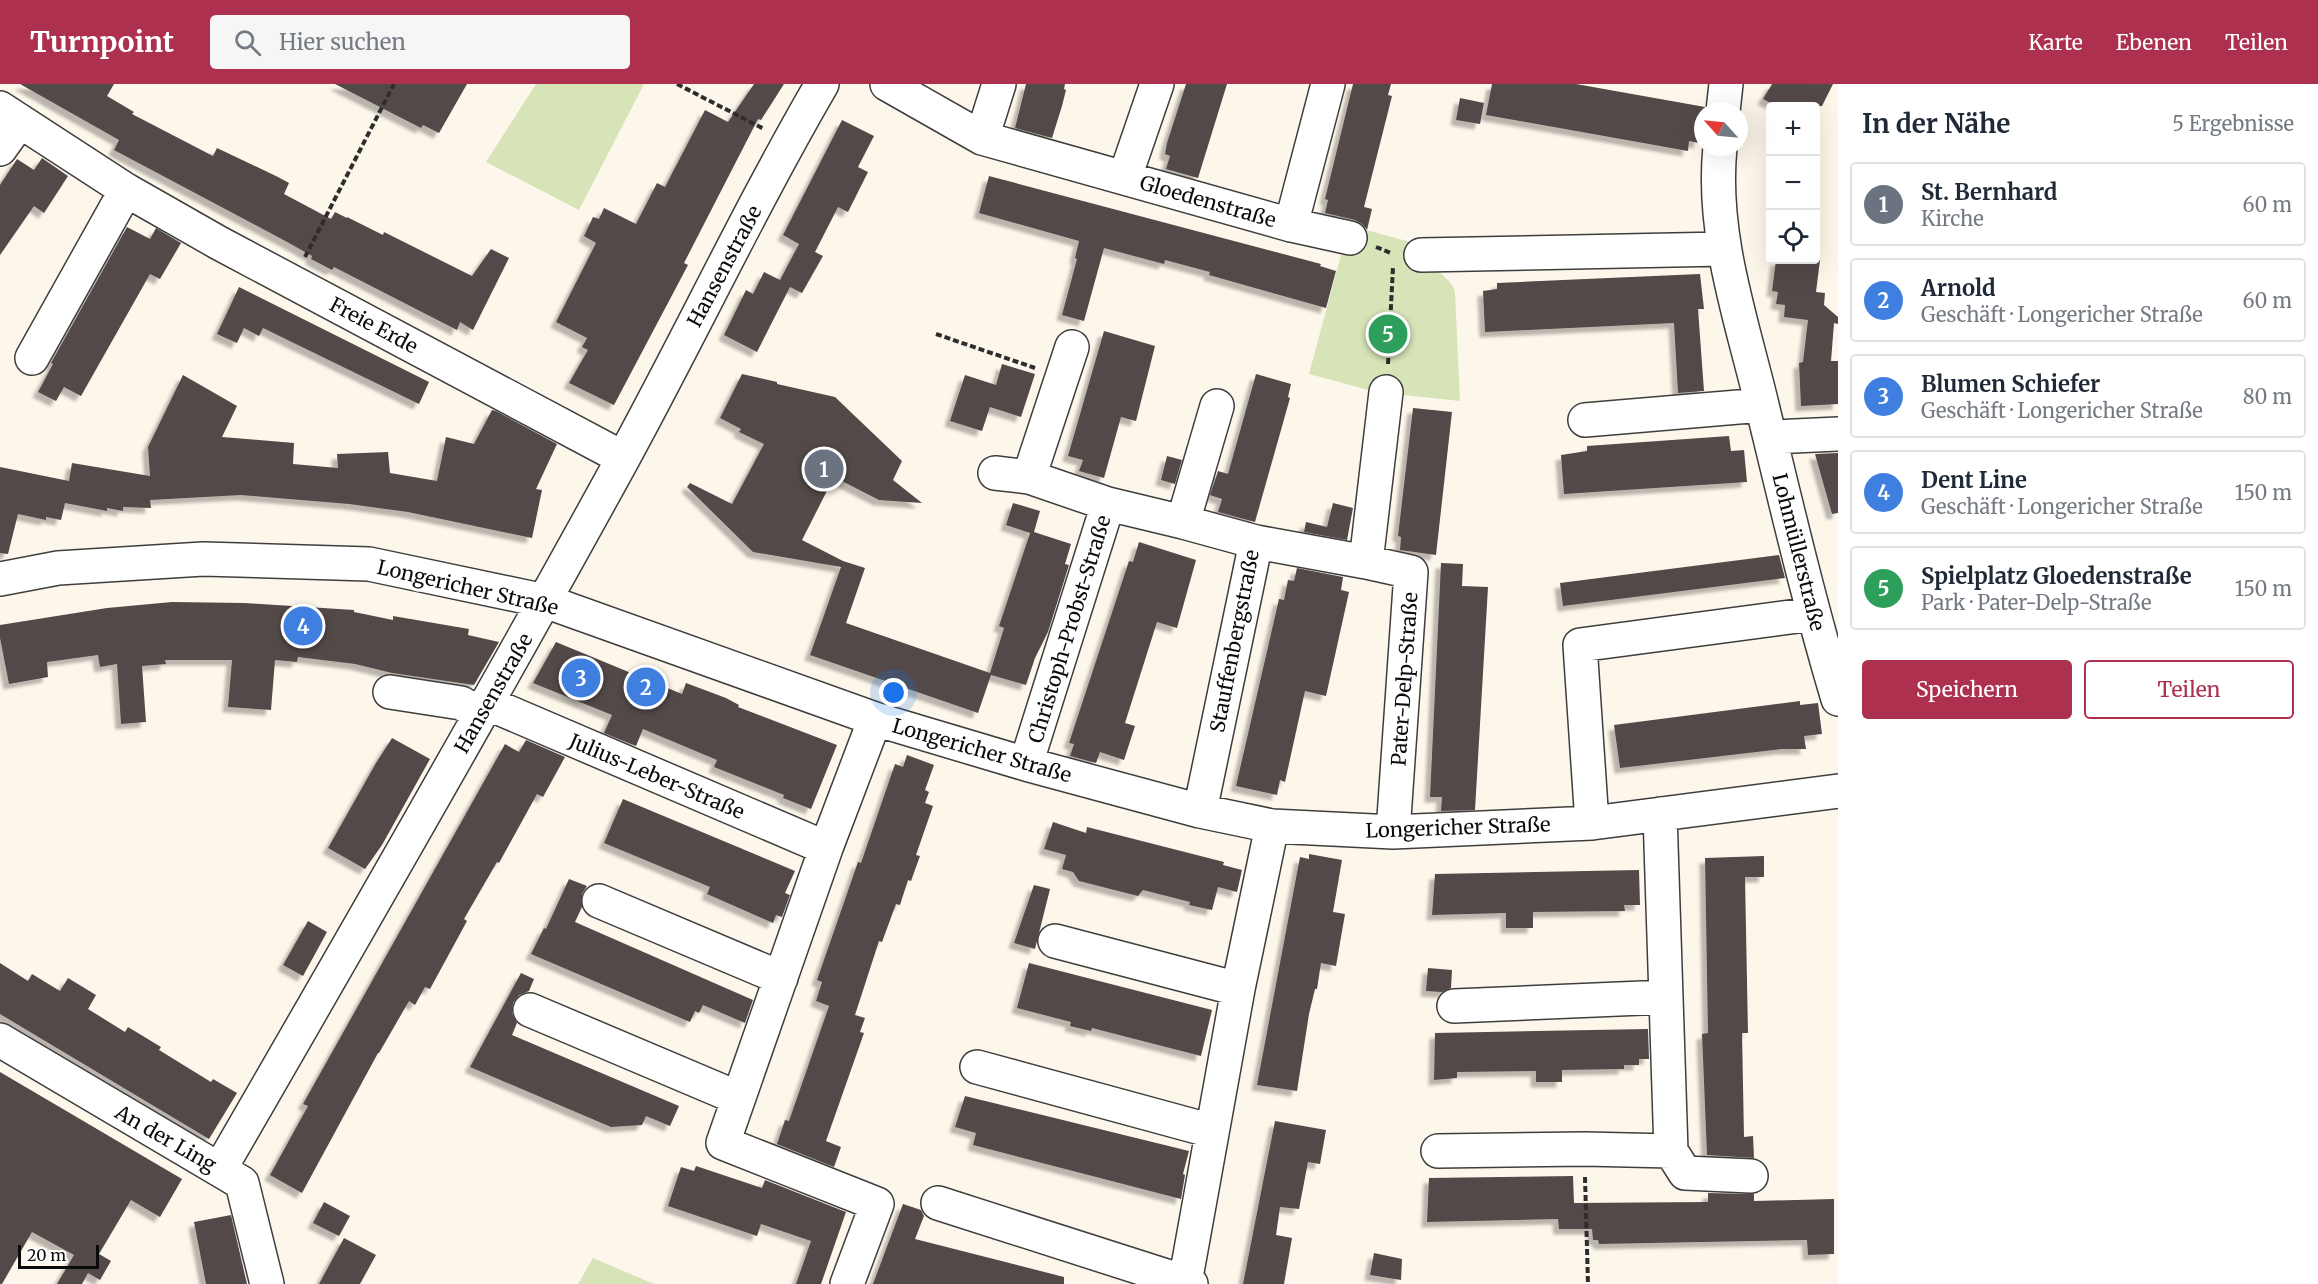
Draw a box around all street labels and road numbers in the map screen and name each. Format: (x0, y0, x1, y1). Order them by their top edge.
street label: Gloedenstraße (1137, 170, 1279, 232)
street label: Hansenstraße (681, 201, 767, 331)
street label: Freie Erde (326, 291, 422, 359)
street label: Lohmüllerstraße (1767, 471, 1831, 633)
street label: Christoph-Probst-Straße (1022, 512, 1116, 746)
street label: Stauffenbergstraße (1204, 547, 1264, 735)
street label: Longericher Straße (375, 554, 561, 620)
street label: Pater-Delp-Straße (1385, 591, 1423, 767)
street label: Hansenstraße (449, 629, 537, 757)
street label: Longericher Straße (890, 712, 1074, 788)
street label: Julius-Leber-Straße (565, 727, 748, 824)
street label: Longericher Straße (1365, 811, 1551, 843)
street label: An der Ling (110, 1099, 221, 1177)

